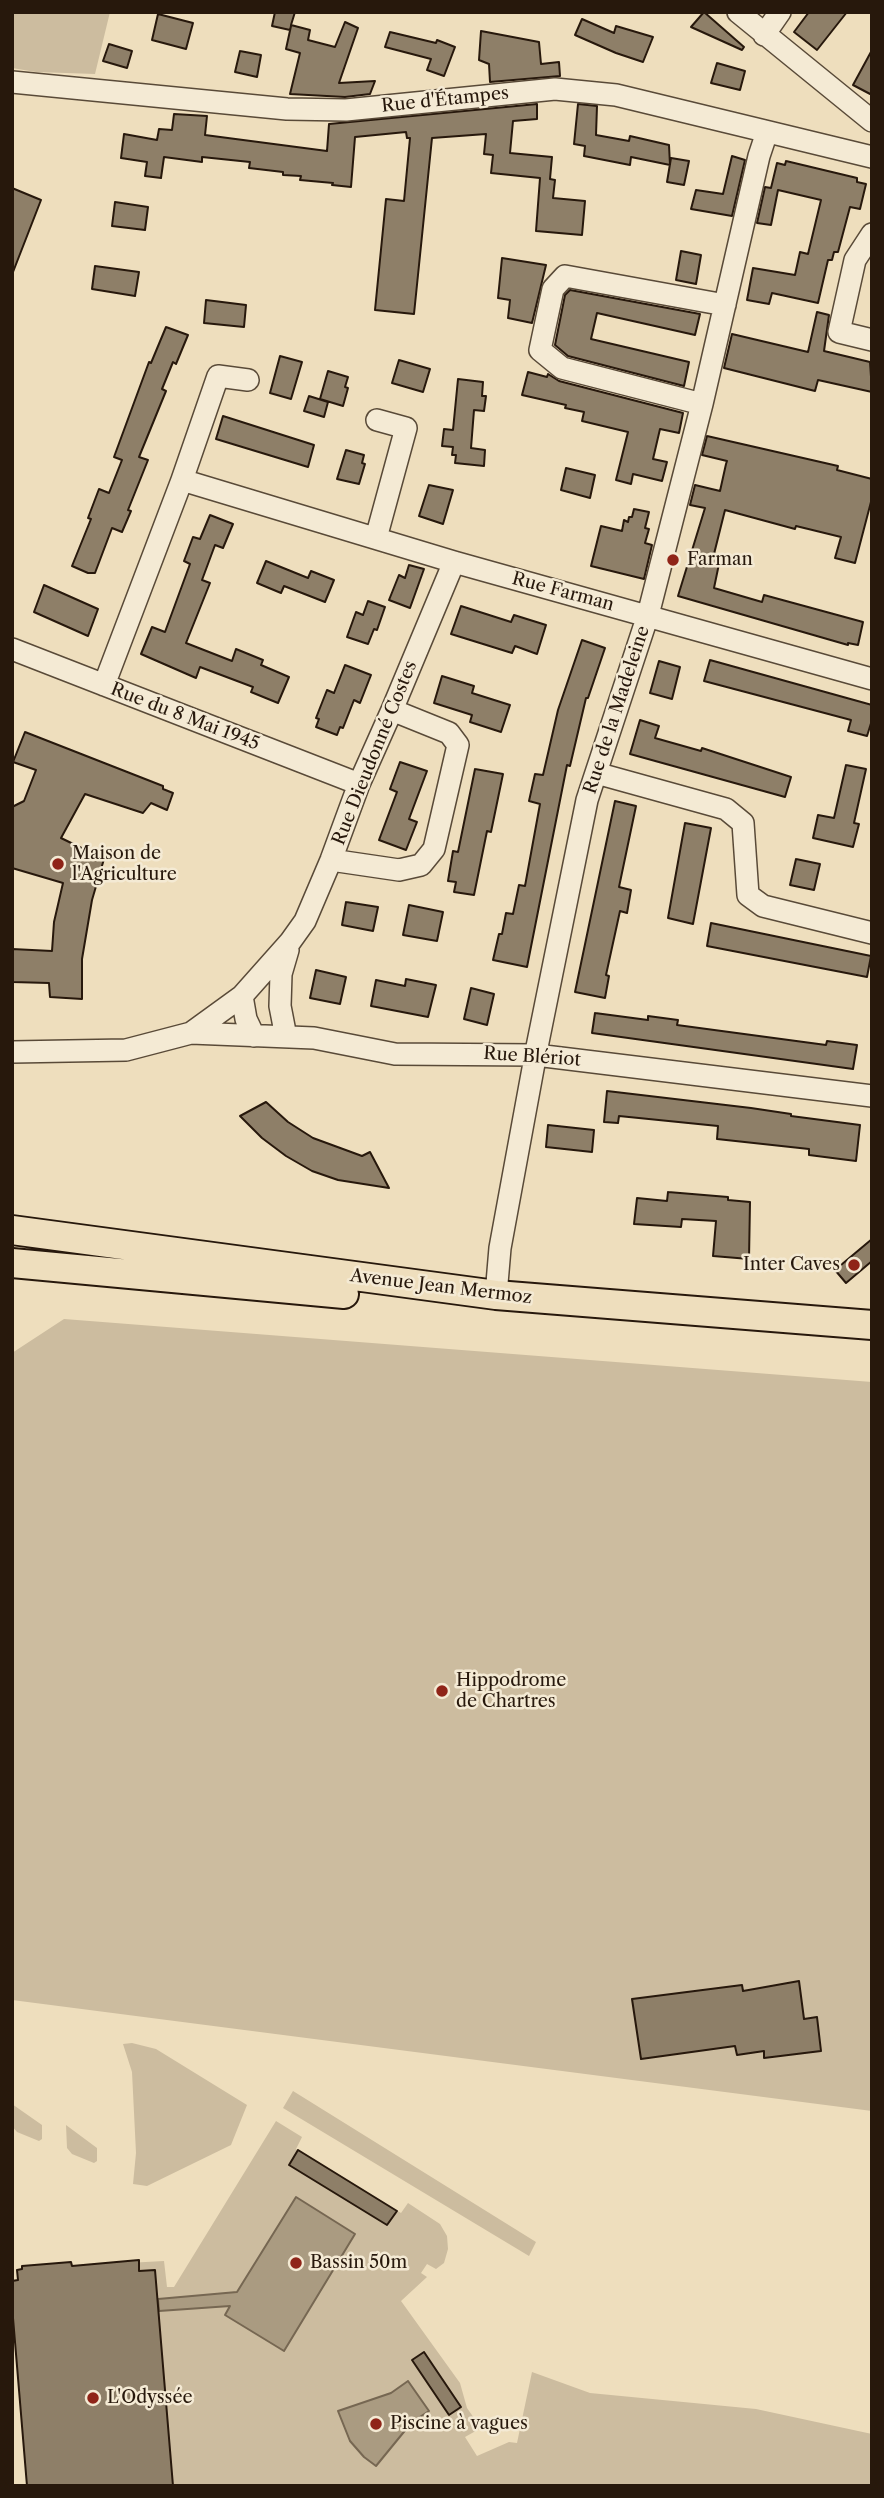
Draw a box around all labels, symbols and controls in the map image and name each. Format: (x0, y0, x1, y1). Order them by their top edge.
street label: Rue d'Étampes (380, 83, 510, 117)
place label: Farman (687, 549, 753, 571)
marker: Farman (665, 552, 681, 568)
street label: Rue Farman (510, 568, 616, 616)
street label: Rue de la Madeleine (580, 623, 654, 797)
street label: Rue Dieudonné Costes (328, 658, 422, 848)
street label: Rue du 8 Mai 1945 (108, 679, 262, 755)
place label: Maison de l'Agriculture (72, 843, 177, 886)
marker: Maison de l'Agriculture (50, 856, 66, 872)
street label: Rue Blériot (483, 1043, 581, 1071)
place label: Inter Caves (743, 1254, 840, 1276)
marker: Inter Caves (846, 1257, 862, 1273)
street label: Avenue Jean Mermoz (349, 1265, 533, 1309)
place label: Hippodrome de Chartres (456, 1670, 566, 1712)
marker: Hippodrome de Chartres (434, 1683, 450, 1699)
place label: Bassin 50m (310, 2252, 407, 2274)
marker: Bassin 50m (288, 2255, 304, 2271)
place label: L'Odyssée (107, 2387, 193, 2409)
marker: L'Odyssée (85, 2390, 101, 2406)
place label: Piscine à vagues (390, 2413, 528, 2435)
marker: Piscine à vagues (368, 2416, 384, 2432)

